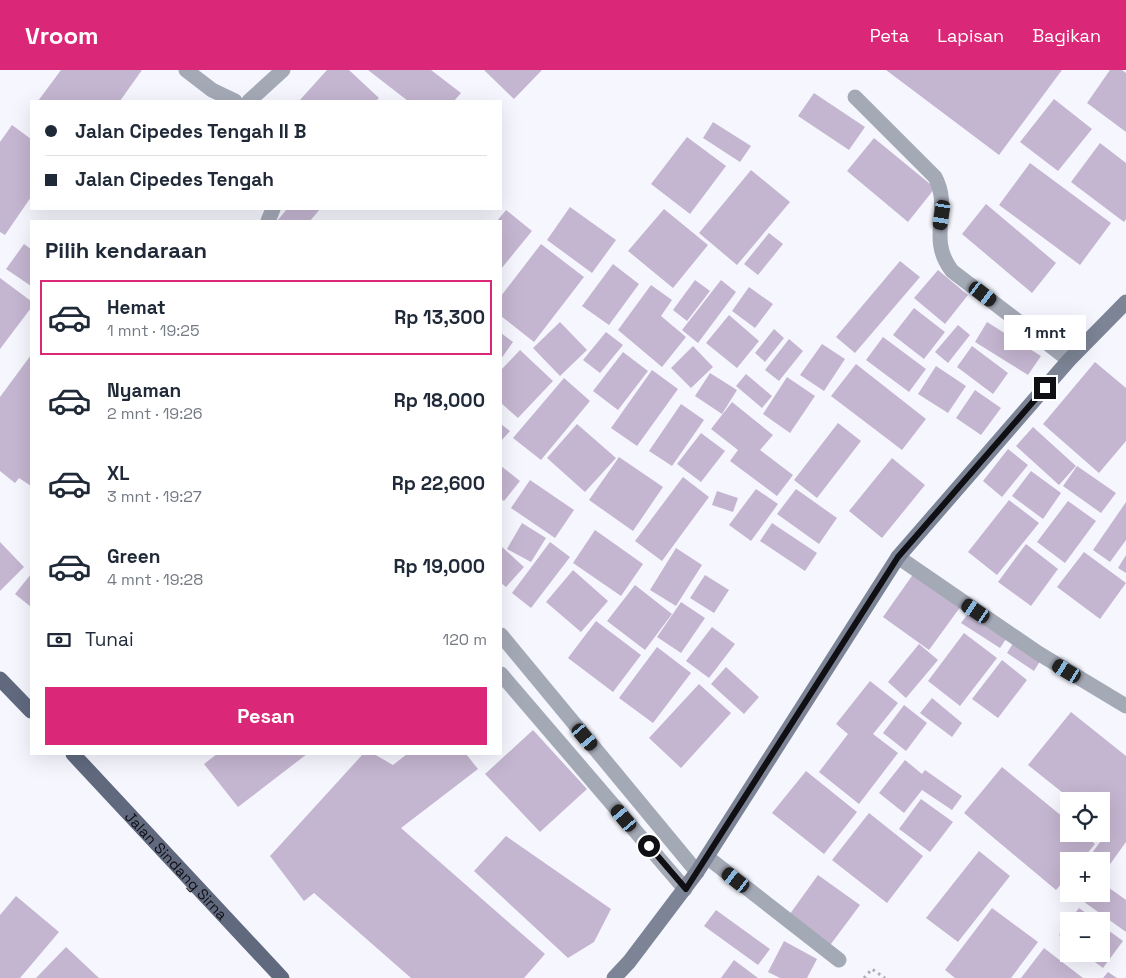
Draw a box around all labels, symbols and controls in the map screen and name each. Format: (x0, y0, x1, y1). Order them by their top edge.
text: Vroom (25, 20, 99, 51)
text: Peta (870, 24, 909, 47)
text: Lapisan (937, 24, 1004, 47)
text: Bagikan (1032, 24, 1101, 47)
text: Jalan Cipedes Tengah II B (75, 119, 306, 144)
text: Jalan Cipedes Tengah (75, 167, 274, 192)
car (932, 199, 951, 231)
text: Pilih kendaraan (45, 236, 207, 264)
car (966, 279, 999, 309)
icon: car (47, 295, 92, 340)
text: Hemat (107, 295, 166, 320)
text: Rp 13,300 (394, 305, 485, 330)
callout: 1 mnt (1004, 316, 1086, 350)
text: 1 mnt · 19:25 (107, 320, 199, 341)
text: 1 mnt (1024, 322, 1066, 343)
route end (1034, 377, 1056, 399)
icon: car (47, 378, 92, 423)
text: Nyaman (107, 378, 181, 403)
text: Rp 18,000 (394, 388, 485, 413)
text: 2 mnt · 19:26 (107, 403, 203, 424)
icon: car (47, 461, 92, 506)
text: XL (107, 461, 130, 486)
text: Rp 22,600 (392, 471, 485, 496)
text: 3 mnt · 19:27 (107, 486, 202, 507)
icon: car (47, 544, 92, 589)
text: Green (107, 544, 160, 569)
text: Rp 19,000 (394, 554, 485, 579)
text: 4 mnt · 19:28 (107, 569, 203, 590)
car (959, 596, 992, 626)
icon: cash (45, 626, 73, 654)
text: Tunai (85, 627, 134, 652)
text: 120 m (443, 629, 487, 650)
car (1050, 657, 1083, 685)
button: Pesan (45, 687, 487, 745)
car (569, 721, 600, 753)
map controls (1060, 792, 1110, 962)
button: locate (1060, 792, 1110, 842)
car (608, 802, 639, 834)
street label: Jalan Sindang Sirna (121, 807, 232, 924)
route start (638, 835, 660, 857)
button: + (1060, 852, 1110, 902)
car (719, 865, 752, 895)
button: − (1060, 912, 1110, 962)

